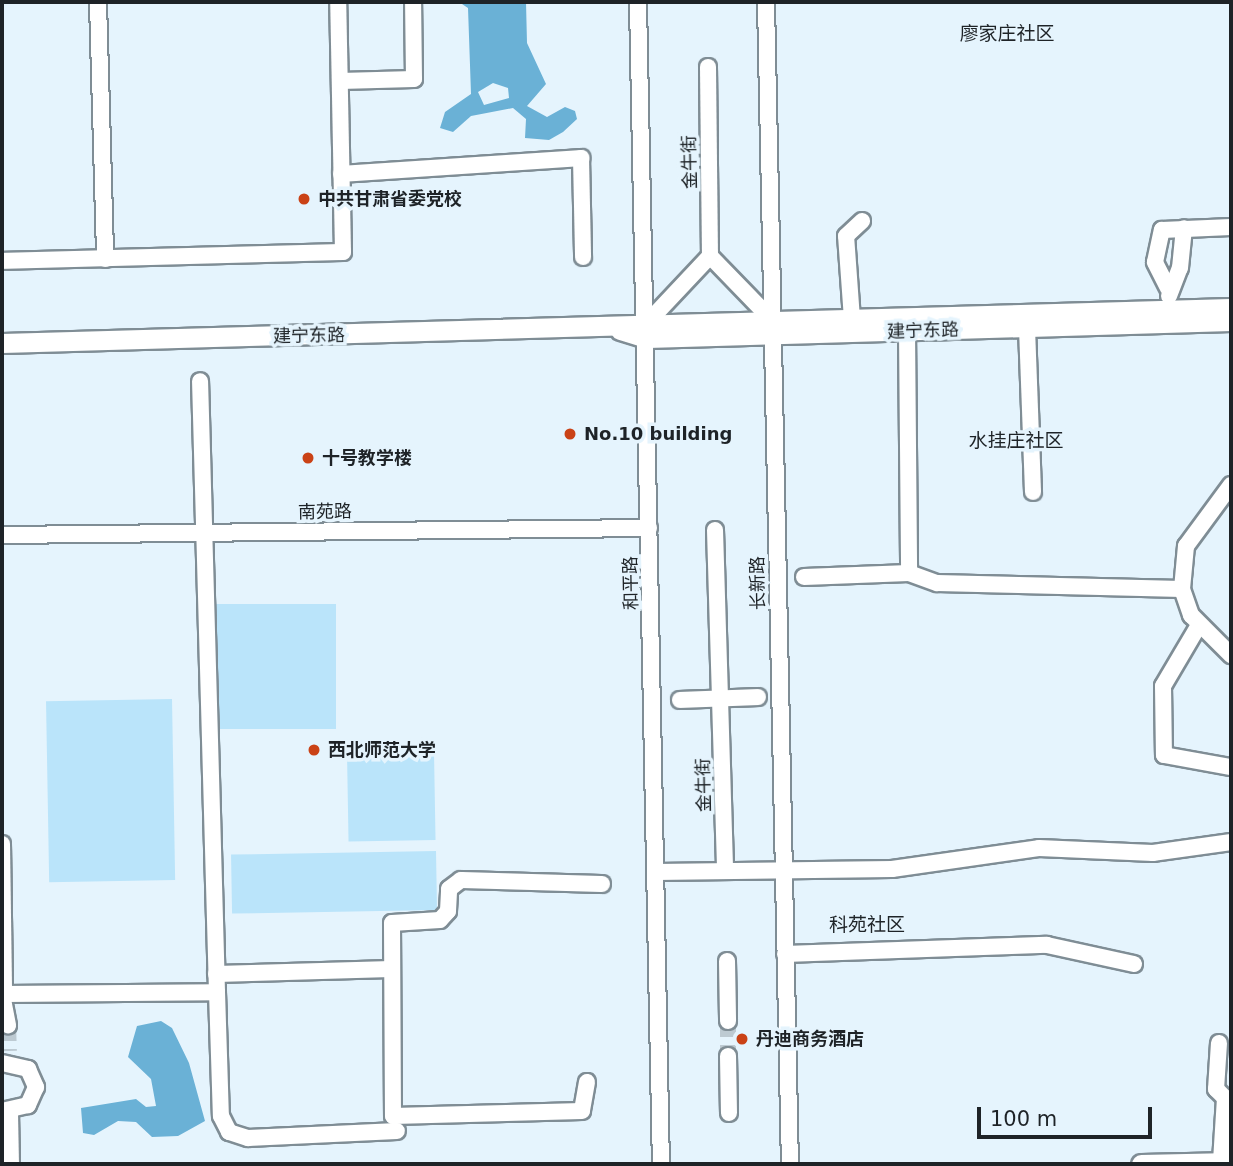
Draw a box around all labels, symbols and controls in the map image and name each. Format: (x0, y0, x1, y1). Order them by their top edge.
district label: 廖家庄社区 (960, 23, 1054, 45)
street label: 金牛街 (679, 135, 701, 189)
place label: 中共甘肃省委党校 (318, 188, 462, 210)
marker: 中共甘肃省委党校 (296, 191, 312, 207)
street label: 建宁东路 (887, 319, 959, 343)
street label: 建宁东路 (273, 325, 345, 347)
place label: No.10 building (584, 423, 732, 445)
marker: No.10 building (562, 426, 578, 442)
district label: 水挂庄社区 (969, 430, 1063, 452)
place label: 十号教学楼 (322, 447, 412, 469)
marker: 十号教学楼 (300, 450, 316, 466)
street label: 南苑路 (298, 501, 352, 523)
street label: 和平路 (620, 556, 642, 610)
street label: 长新路 (747, 556, 769, 610)
place label: 西北师范大学 (328, 739, 436, 761)
marker: 西北师范大学 (306, 742, 322, 758)
street label: 金牛街 (693, 758, 715, 812)
district label: 科苑社区 (829, 914, 905, 936)
place label: 丹迪商务酒店 (756, 1028, 864, 1050)
marker: 丹迪商务酒店 (734, 1031, 750, 1047)
scale bar (981, 1092, 1156, 1136)
text: 100 m (990, 1107, 1057, 1131)

